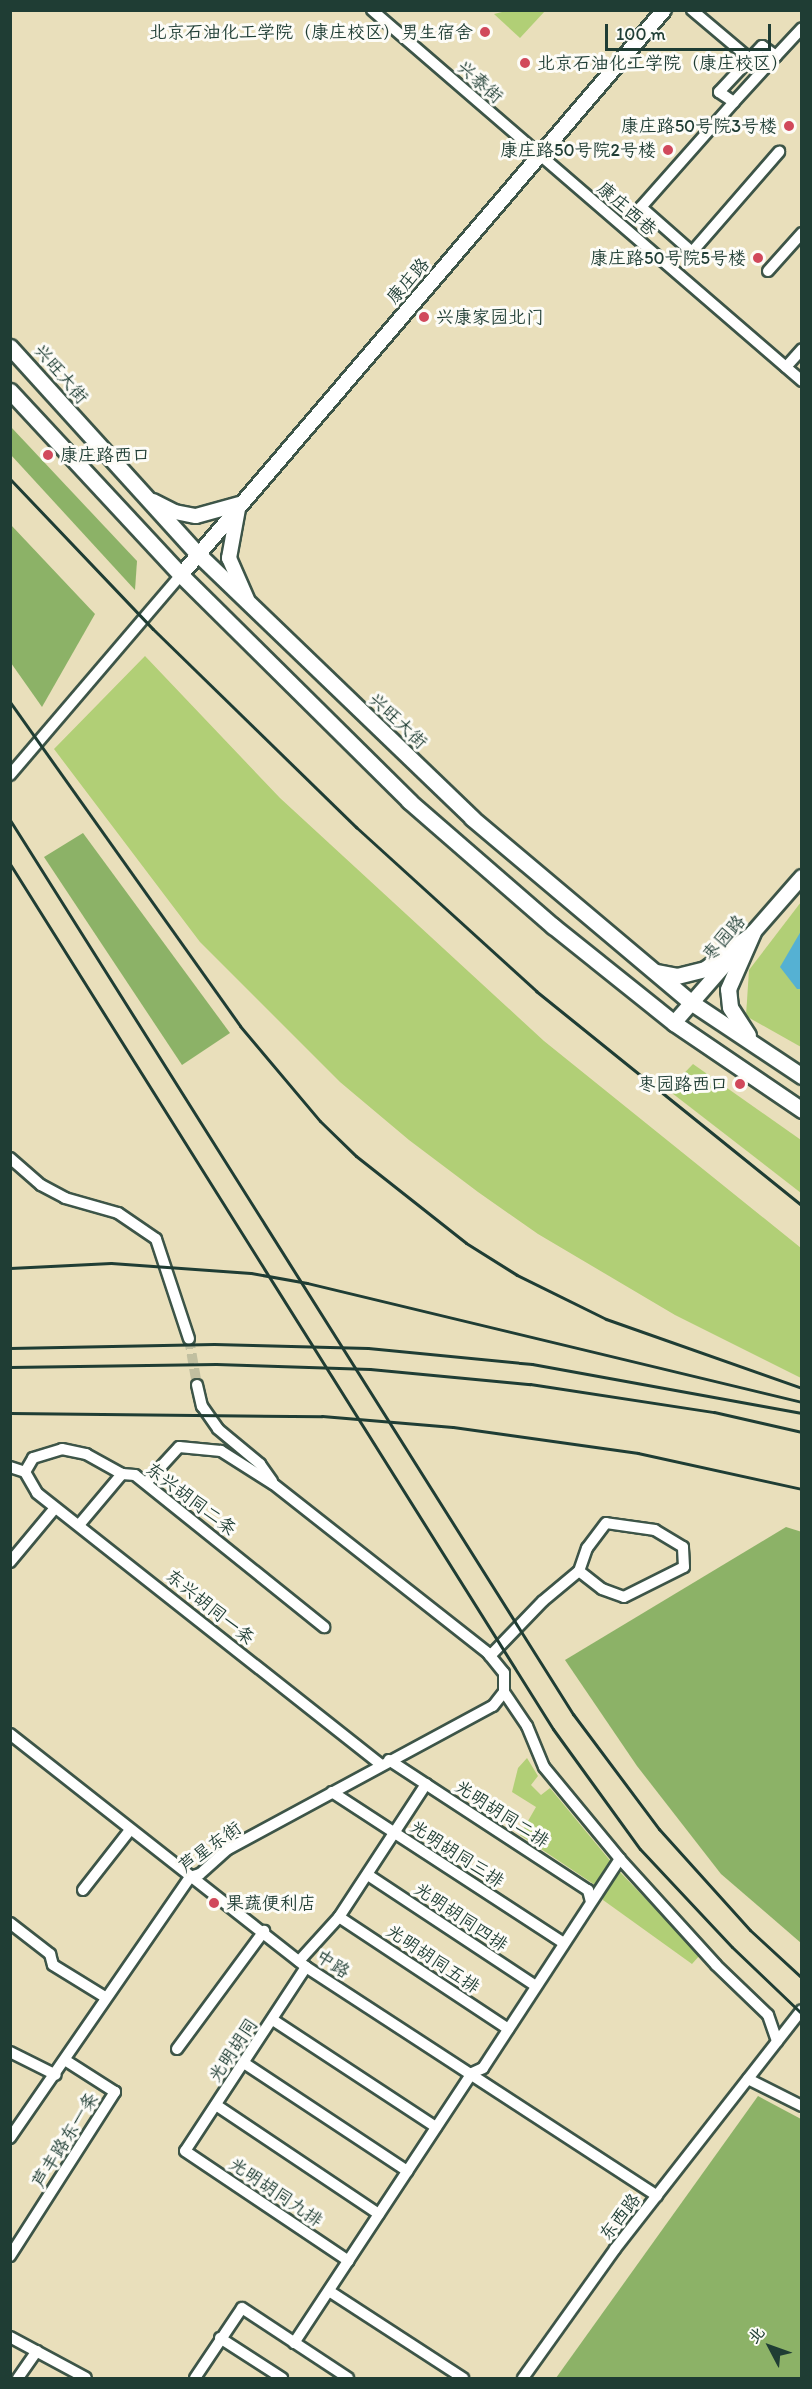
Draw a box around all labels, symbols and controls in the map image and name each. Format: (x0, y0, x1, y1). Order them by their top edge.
scale bar (608, 12, 774, 50)
place label: 北京石油化工学院（康庄校区）男生宿舍 (149, 21, 473, 43)
text: 100 m (616, 23, 666, 45)
marker: 北京石油化工学院（康庄校区）男生宿舍 (478, 25, 492, 39)
place label: 北京石油化工学院（康庄校区） (537, 52, 789, 74)
street label: 兴泰街 (453, 56, 507, 108)
marker: 北京石油化工学院（康庄校区） (518, 56, 532, 70)
place label: 康庄路50号院3号楼 (621, 115, 777, 137)
marker: 康庄路50号院3号楼 (782, 119, 796, 133)
place label: 康庄路50号院2号楼 (500, 139, 656, 161)
marker: 康庄路50号院2号楼 (661, 143, 675, 157)
street label: 康庄西巷 (593, 177, 661, 241)
place label: 康庄路50号院5号楼 (590, 247, 746, 269)
marker: 康庄路50号院5号楼 (751, 251, 765, 265)
street label: 康庄路 (382, 254, 434, 308)
place label: 兴康家园北门 (436, 306, 544, 328)
marker: 兴康家园北门 (417, 310, 431, 324)
street label: 兴旺大街 (29, 340, 93, 408)
place label: 康庄路西口 (60, 444, 150, 466)
marker: 康庄路西口 (41, 448, 55, 462)
street label: 兴旺大街 (364, 689, 432, 753)
street label: 枣园路 (698, 911, 750, 965)
place label: 枣园路西口 (638, 1073, 728, 1095)
marker: 枣园路西口 (733, 1077, 747, 1091)
street label: 东兴胡同二条 (141, 1458, 241, 1540)
street label: 东兴胡同一条 (161, 1565, 259, 1649)
street label: 光明胡同二排 (451, 1776, 553, 1852)
street label: 光明胡同三排 (406, 1816, 508, 1892)
street label: 芦星东街 (175, 1817, 245, 1877)
street label: 光明胡同四排 (410, 1878, 512, 1956)
place label: 果蔬便利店 (226, 1892, 316, 1914)
marker: 果蔬便利店 (207, 1896, 221, 1910)
street label: 光明胡同五排 (382, 1920, 484, 1998)
street label: 中路 (312, 1945, 354, 1983)
street label: 光明胡同 (204, 2014, 262, 2086)
street label: 芦丰路东一条 (27, 2088, 103, 2192)
street label: 光明胡同九排 (225, 2153, 327, 2231)
street label: 东西路 (595, 2189, 645, 2245)
north arrow (740, 2317, 800, 2377)
text: 北 (744, 2323, 768, 2347)

